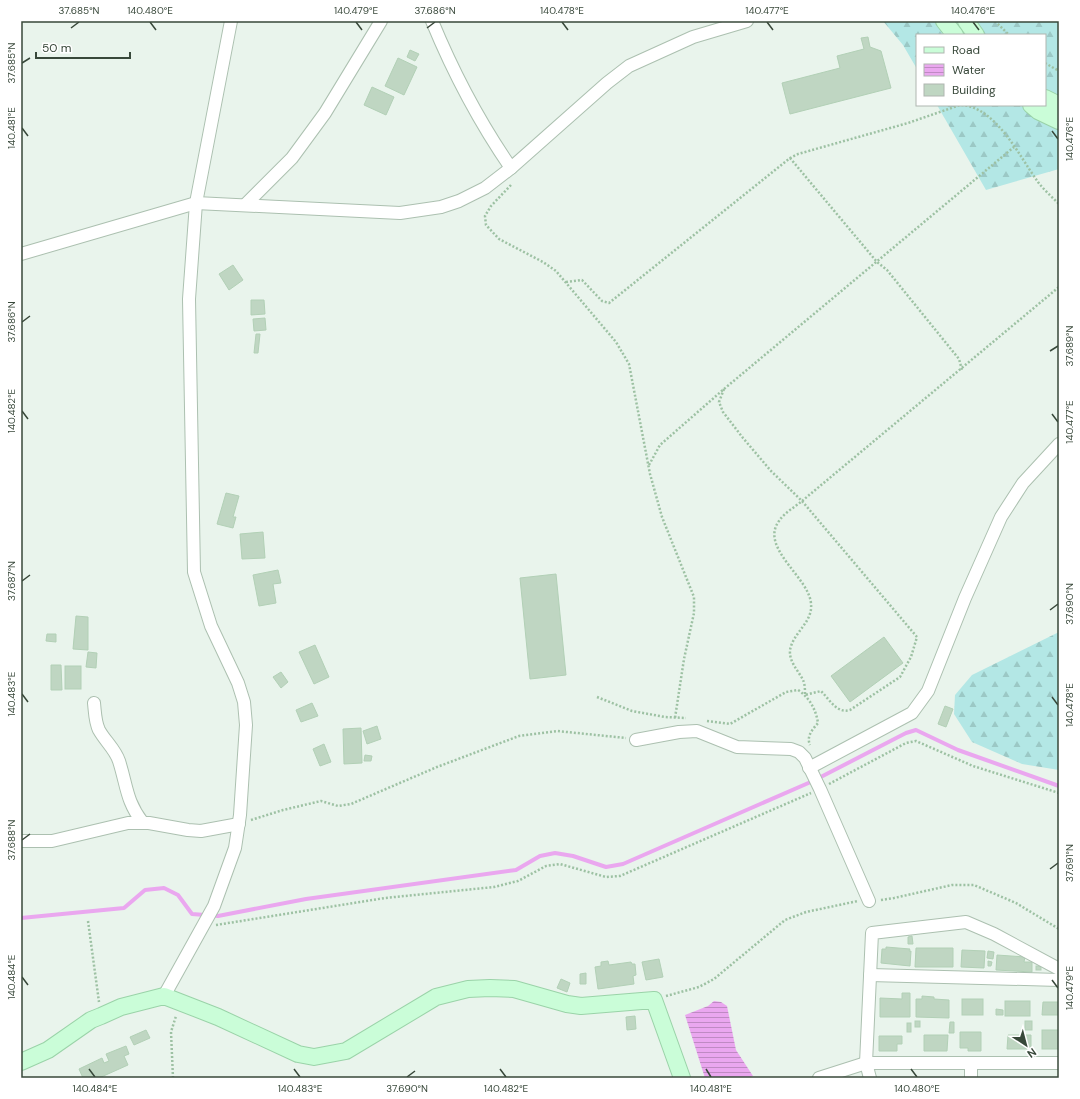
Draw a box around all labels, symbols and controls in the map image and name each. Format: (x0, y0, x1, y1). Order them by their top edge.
text: 37.685°N (59, 4, 100, 17)
text: 140.480°E (127, 4, 173, 17)
text: 140.479°E (334, 4, 378, 17)
text: 37.686°N (414, 4, 456, 17)
text: 140.478°E (540, 4, 584, 17)
text: 140.477°E (745, 4, 789, 17)
text: 140.476°E (951, 4, 995, 17)
scale bar (36, 34, 130, 60)
legend (916, 34, 1046, 106)
text: 50 m (42, 40, 71, 56)
text: 37.685°N (5, 42, 18, 83)
text: Road (952, 42, 980, 58)
text: Water (952, 62, 986, 78)
text: Building (952, 82, 996, 98)
text: 140.481°E (5, 107, 18, 149)
text: 140.476°E (1063, 117, 1076, 161)
text: 37.686°N (5, 301, 18, 343)
text: 37.689°N (1063, 325, 1076, 366)
text: 140.482°E (5, 388, 18, 433)
text: 140.477°E (1063, 400, 1076, 444)
text: 37.687°N (5, 561, 18, 601)
text: 37.690°N (1063, 583, 1076, 625)
text: 140.483°E (5, 671, 18, 716)
text: 140.478°E (1063, 683, 1076, 727)
text: 37.688°N (5, 819, 18, 860)
text: 37.691°N (1063, 844, 1076, 882)
text: 140.484°E (5, 954, 18, 999)
text: 140.479°E (1063, 966, 1076, 1010)
north arrow (1006, 1025, 1046, 1065)
text: N (1025, 1045, 1039, 1061)
text: 140.484°E (73, 1082, 118, 1095)
text: 140.483°E (278, 1082, 323, 1095)
text: 37.690°N (386, 1082, 428, 1095)
text: 140.482°E (484, 1082, 529, 1095)
text: 140.481°E (690, 1082, 732, 1095)
text: 140.480°E (894, 1082, 940, 1095)

